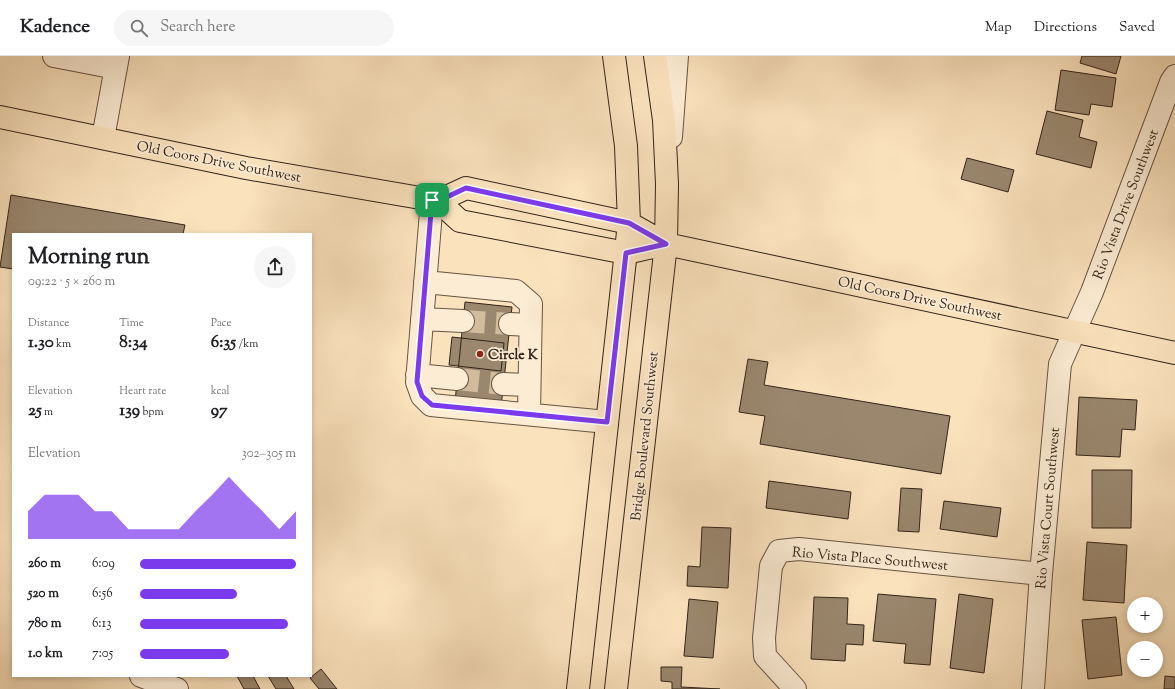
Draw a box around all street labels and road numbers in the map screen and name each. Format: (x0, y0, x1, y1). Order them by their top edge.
street label: Rio Vista Drive Southwest (1089, 127, 1165, 283)
street label: Old Coors Drive Southwest (135, 137, 303, 189)
street label: Old Coors Drive Southwest (836, 273, 1004, 327)
street label: Bridge Boulevard Southwest (627, 350, 665, 522)
street label: Rio Vista Court Southwest (1032, 426, 1066, 590)
street label: Rio Vista Place Southwest (791, 543, 949, 577)

